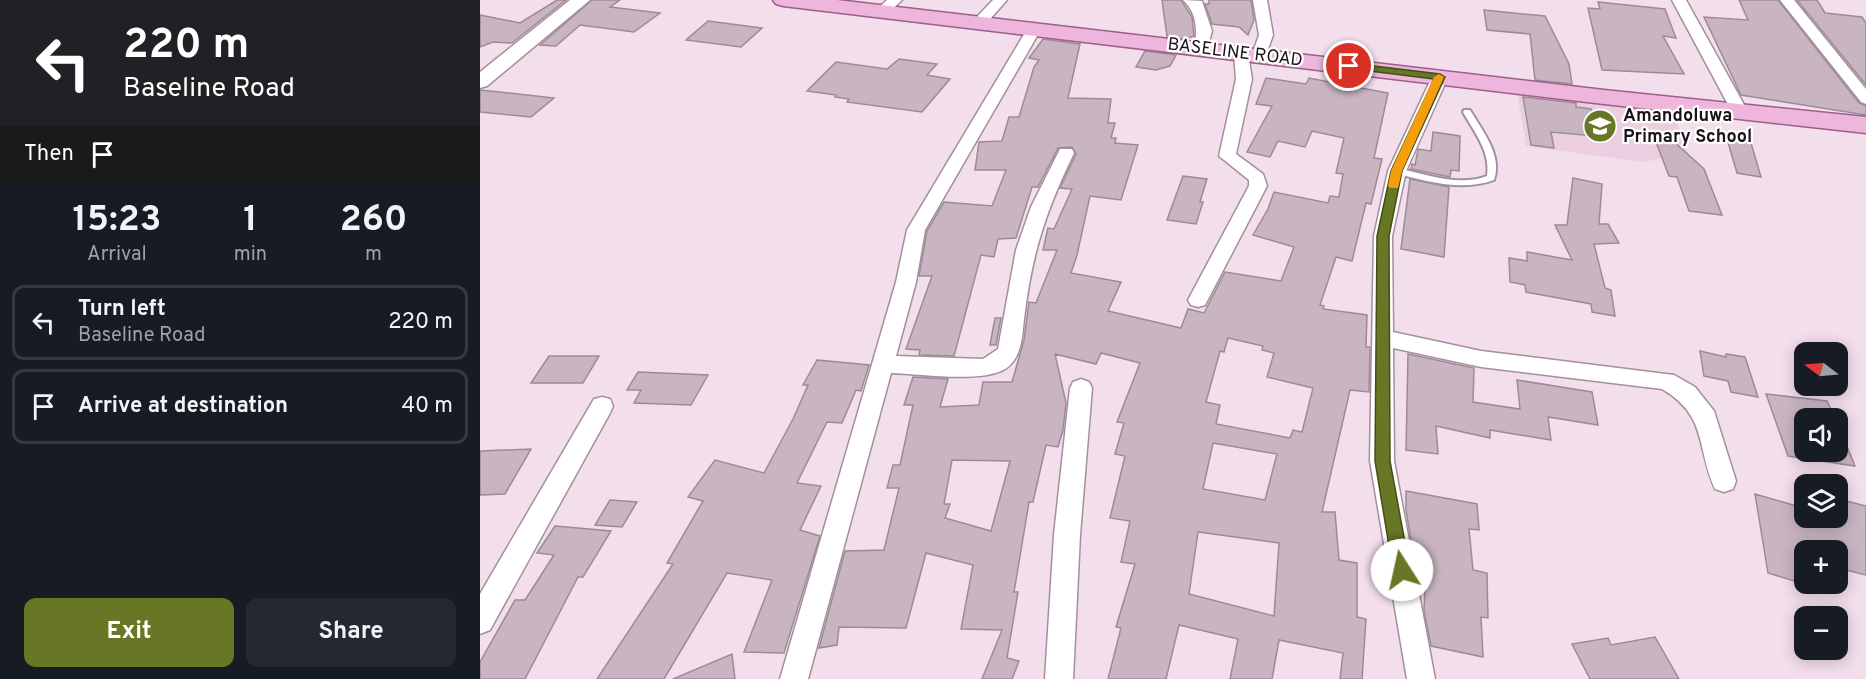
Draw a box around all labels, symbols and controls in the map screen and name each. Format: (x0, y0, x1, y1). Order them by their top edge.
text: 220 m (123, 20, 249, 73)
icon: left (24, 24, 102, 102)
street label: BASELINE ROAD (1166, 33, 1304, 73)
pin (1323, 40, 1374, 91)
icon: arrive (1332, 49, 1365, 82)
text: Baseline Road (123, 72, 295, 106)
place label: Amandoluwa Primary School (1623, 105, 1752, 149)
school or university icon: Amandoluwa Primary School (1582, 108, 1618, 144)
icon: arrive (86, 138, 119, 171)
text: Then (24, 141, 74, 168)
text: 15:23 (73, 198, 161, 244)
text: 1 (243, 198, 258, 244)
text: 260 (340, 198, 407, 244)
text: Arrival (87, 242, 147, 268)
text: min (234, 242, 267, 268)
text: m (365, 242, 382, 268)
text: Turn left (78, 296, 166, 323)
icon: left (27, 306, 60, 339)
text: 220 m (388, 309, 453, 336)
text: Baseline Road (78, 323, 205, 349)
north arrow (1794, 342, 1848, 396)
map controls (1794, 342, 1848, 660)
icon: arrive (27, 390, 60, 423)
text: Arrive at destination (78, 393, 288, 420)
text: 40 m (401, 393, 453, 420)
button: sound (1794, 408, 1848, 462)
button: layers (1794, 474, 1848, 528)
position arrow (1370, 538, 1434, 602)
button: + (1794, 540, 1848, 594)
button: Exit (24, 598, 234, 667)
button: Share (246, 598, 456, 667)
button: − (1794, 606, 1848, 660)

